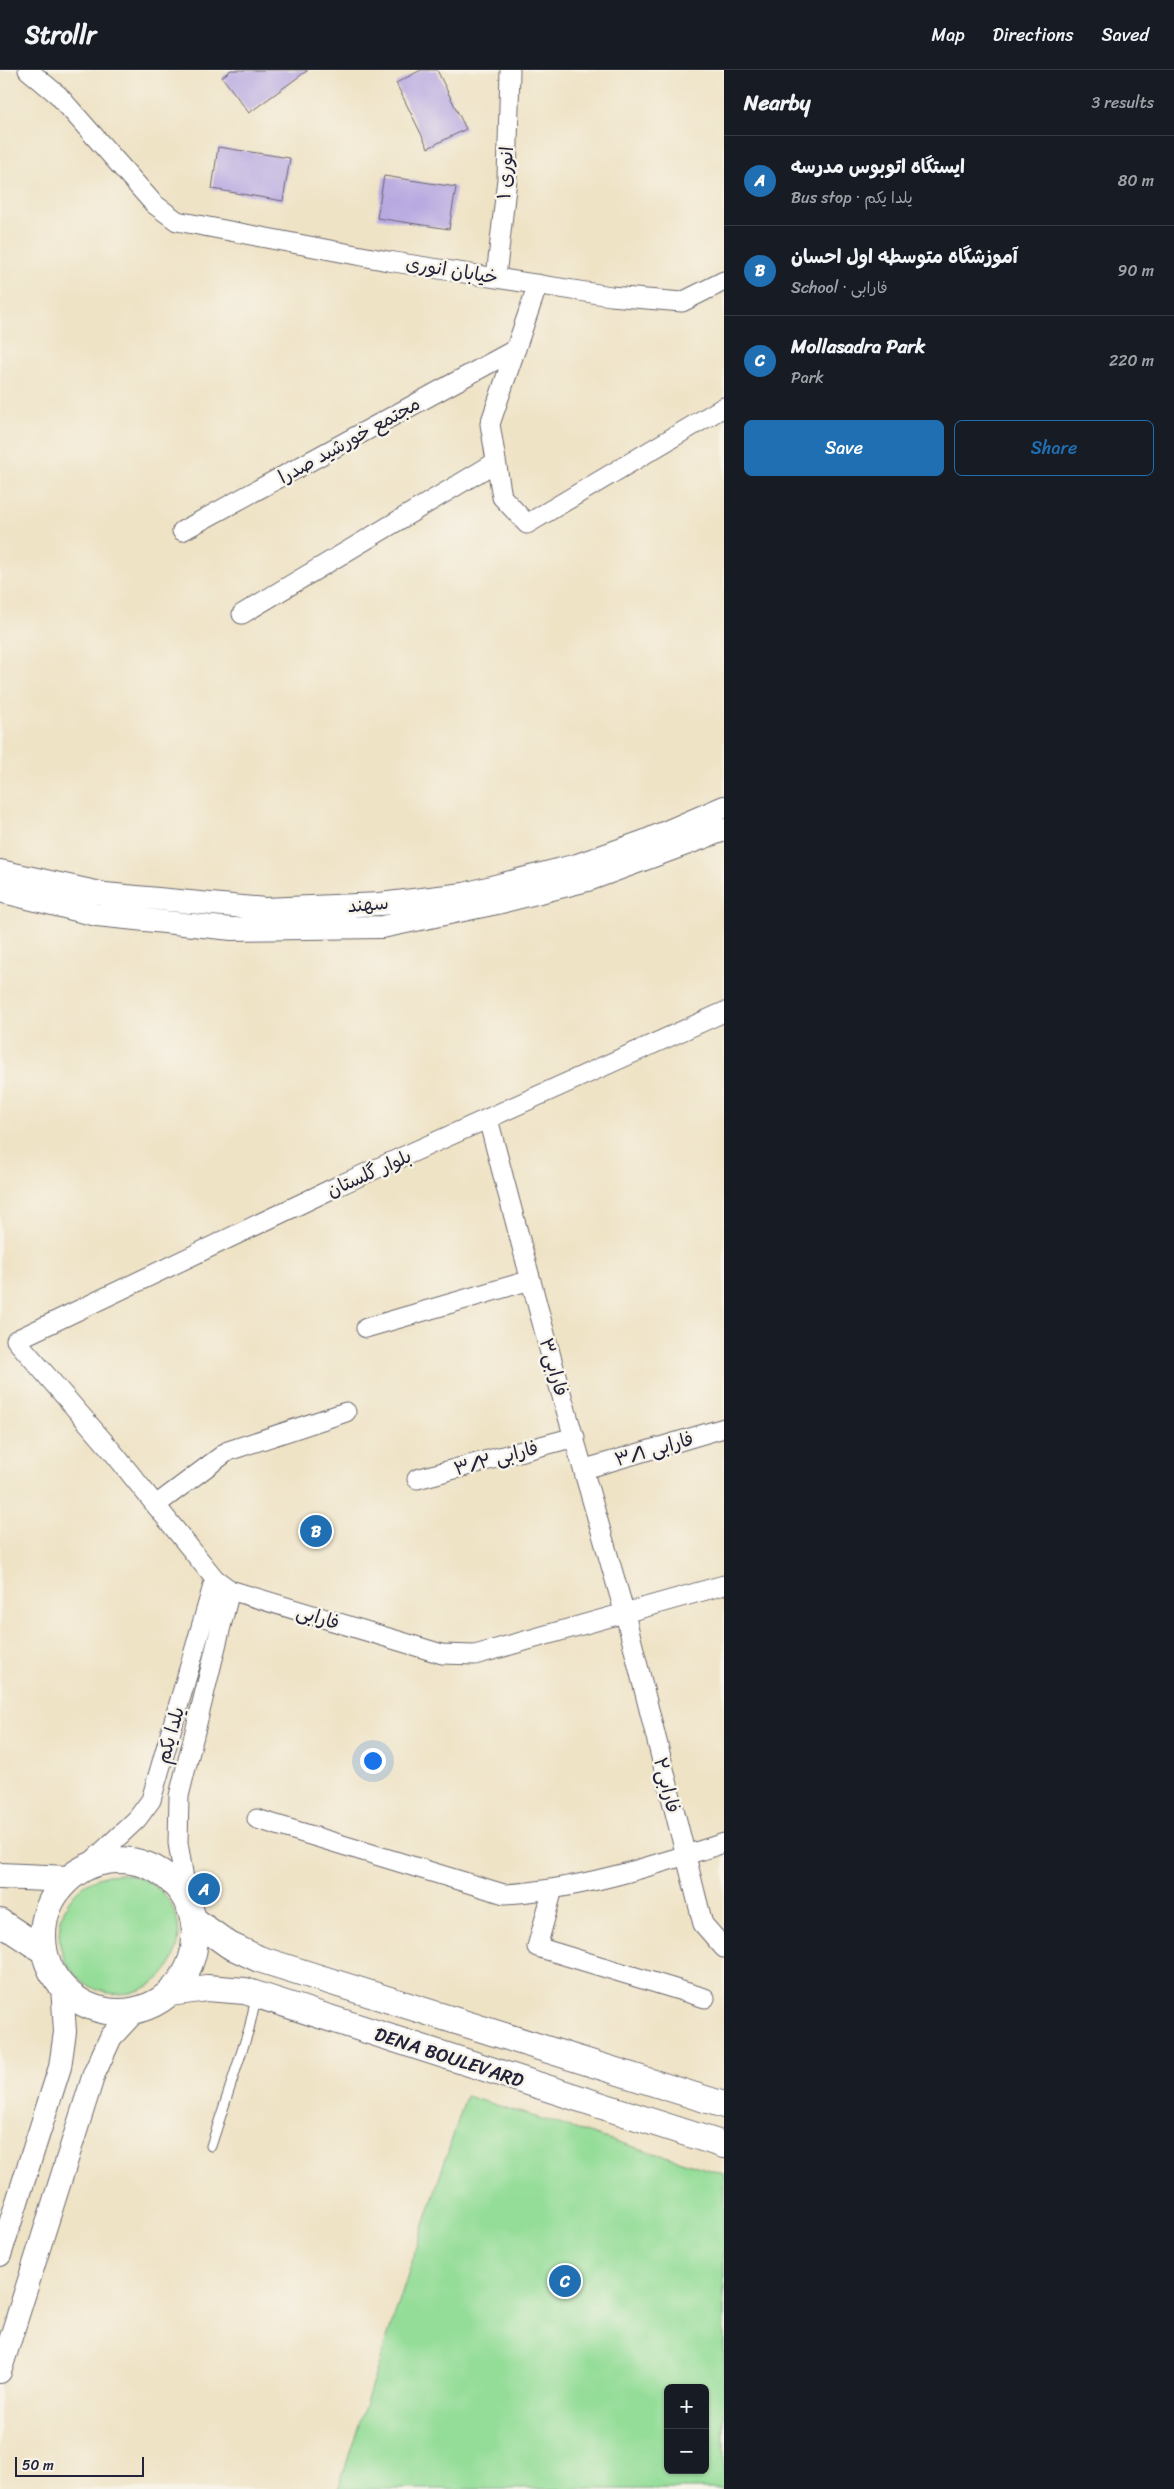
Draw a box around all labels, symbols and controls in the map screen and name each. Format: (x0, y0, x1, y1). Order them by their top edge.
text: Strollr (25, 14, 96, 56)
text: Map (932, 19, 965, 51)
text: Directions (993, 19, 1074, 51)
text: Saved (1102, 19, 1149, 51)
text: Nearby (744, 84, 810, 122)
text: 3 results (1091, 88, 1154, 117)
street label: انوری ۱ (487, 146, 523, 200)
text: ایستگاه اتوبوس مدرسه (791, 150, 965, 183)
text: A (755, 166, 765, 195)
text: 80 m (1118, 166, 1154, 195)
text: Bus stop · یلدا یکم (791, 183, 913, 212)
text: آموزشگاه متوسطه اول احسان (791, 240, 1018, 273)
street label: خیابان انوری (403, 246, 501, 294)
text: B (755, 256, 765, 285)
text: 90 m (1118, 256, 1154, 285)
text: School · فارابی (791, 273, 888, 302)
text: Mollasadra Park (791, 330, 925, 363)
text: C (755, 346, 765, 375)
text: 220 m (1109, 346, 1154, 375)
text: Park (791, 363, 824, 392)
street label: مجتمع خورشید صدرا (272, 387, 426, 493)
button: Save (744, 420, 944, 476)
button: Share (954, 420, 1154, 476)
street label: سهند (346, 886, 390, 922)
street label: بلوار گلستان (321, 1140, 417, 1206)
street label: فارابی۳ (530, 1334, 578, 1400)
street label: فارابی ۳/۱ (611, 1422, 697, 1476)
street label: فارابی ۳/۲ (450, 1431, 542, 1485)
pin: B (300, 1512, 332, 1550)
street label: فارابی (292, 1595, 344, 1639)
street label: یلدا یکم (146, 1703, 194, 1767)
your location (360, 1748, 386, 1774)
street label: فارابی۲ (644, 1754, 690, 1816)
pin: A (188, 1870, 220, 1908)
street label: DENA BOULEVARD (370, 2017, 529, 2097)
pin: C (549, 2262, 581, 2300)
map controls (664, 2384, 709, 2474)
button: + (664, 2384, 709, 2429)
button: − (664, 2429, 709, 2474)
text: 50 m (22, 2453, 54, 2478)
scale bar (15, 2454, 144, 2477)

